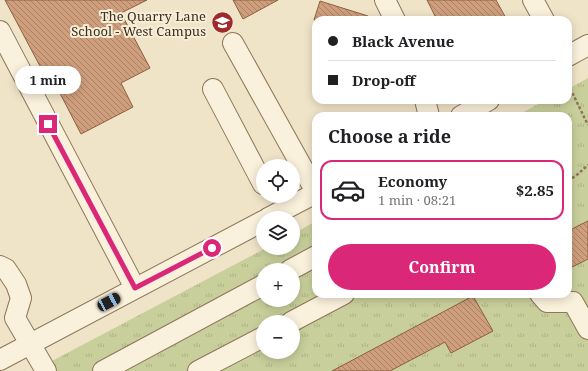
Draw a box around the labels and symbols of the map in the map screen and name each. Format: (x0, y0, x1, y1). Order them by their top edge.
place label: The Quarry Lane School - West Campus (71, 7, 206, 40)
school or university icon: The Quarry Lane School - West Campus (209, 10, 235, 36)
callout: 1 min (15, 66, 81, 94)
route end (39, 115, 57, 133)
route start (203, 239, 221, 257)
car (96, 291, 122, 313)

